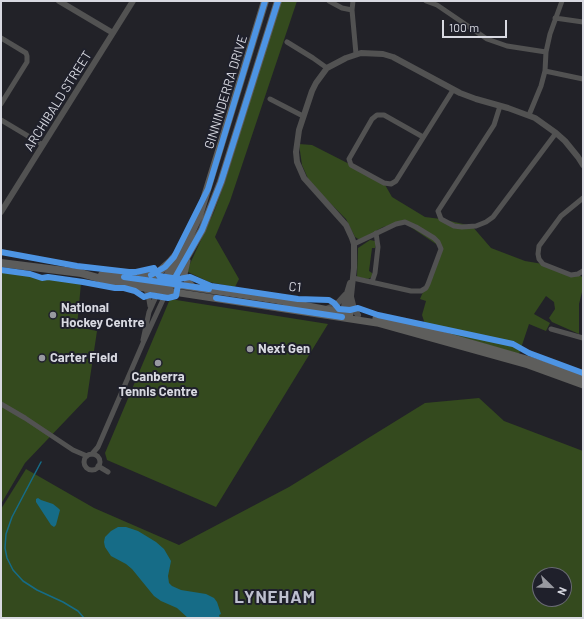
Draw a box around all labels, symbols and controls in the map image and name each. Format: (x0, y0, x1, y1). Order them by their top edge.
scale bar (444, 12, 509, 38)
text: 100 m (449, 20, 479, 34)
street label: GINNINDERRA DRIVE (201, 33, 251, 151)
street label: ARCHIBALD STREET (21, 48, 95, 154)
street label: C1 (288, 279, 302, 295)
place label: National Hockey Centre (61, 300, 145, 331)
marker: National Hockey Centre (48, 310, 58, 320)
place label: Next Gen (258, 341, 310, 357)
marker: Next Gen (245, 344, 255, 354)
place label: Carter Field (50, 350, 118, 366)
marker: Carter Field (37, 353, 47, 363)
marker: Canberra Tennis Centre (153, 358, 163, 368)
place label: Canberra Tennis Centre (118, 369, 198, 400)
north arrow (532, 567, 572, 607)
text: N (555, 586, 570, 597)
district label: LYNEHAM (234, 587, 316, 607)

